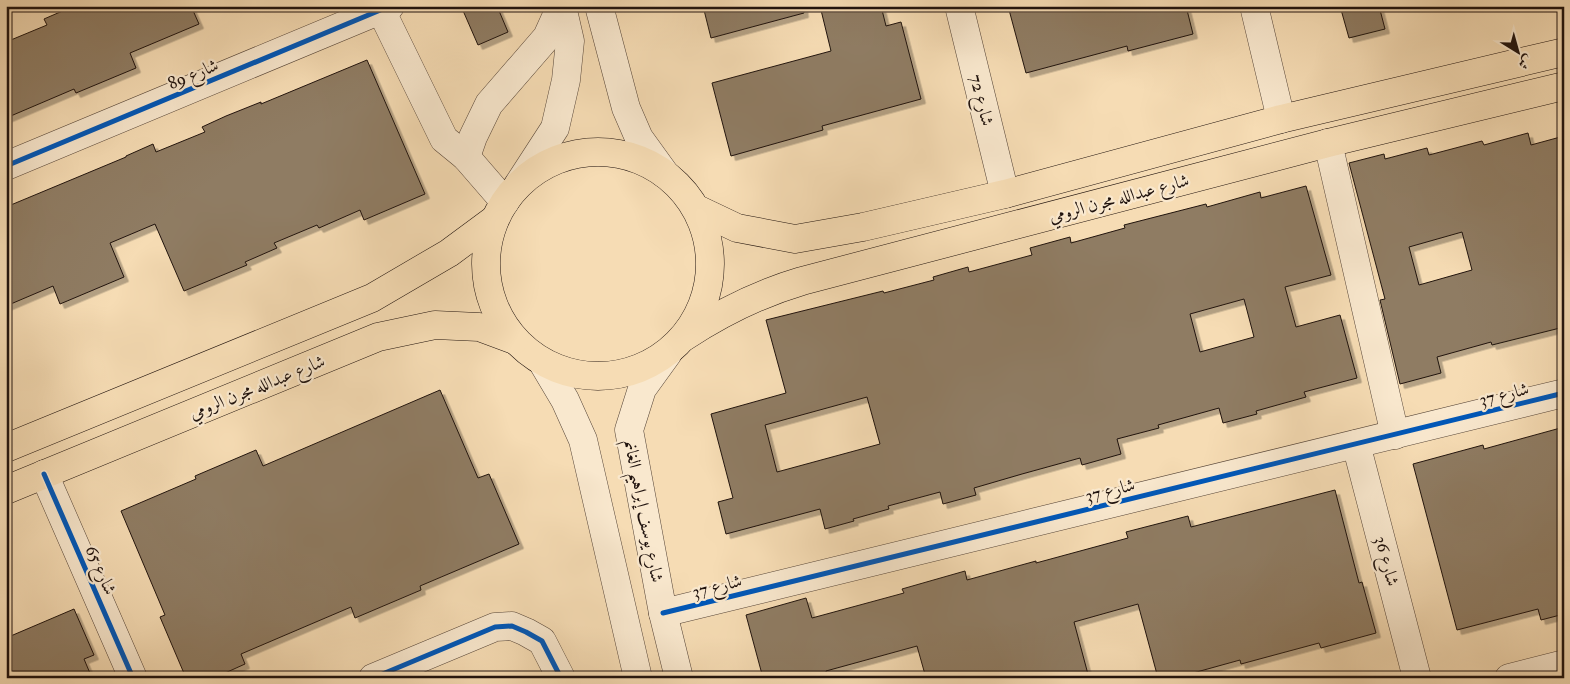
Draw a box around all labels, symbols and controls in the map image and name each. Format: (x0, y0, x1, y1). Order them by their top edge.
north arrow (1492, 28, 1542, 78)
text: ش (1515, 51, 1536, 73)
street label: شارع 89 (164, 54, 223, 98)
street label: شارع 72 (961, 72, 999, 129)
street label: شارع عبدالله مجرن الرومي (1046, 169, 1193, 231)
street label: شارع عبدالله مجرن الرومي (186, 350, 330, 428)
street label: شارع 37 (1477, 377, 1532, 415)
street label: شارع يوسف إبراهيم الغانم (612, 438, 669, 586)
street label: شارع 37 (1083, 473, 1138, 511)
street label: شارع 36 (1366, 534, 1404, 590)
street label: شارع 65 (77, 542, 122, 600)
street label: شارع 37 (690, 569, 745, 607)

